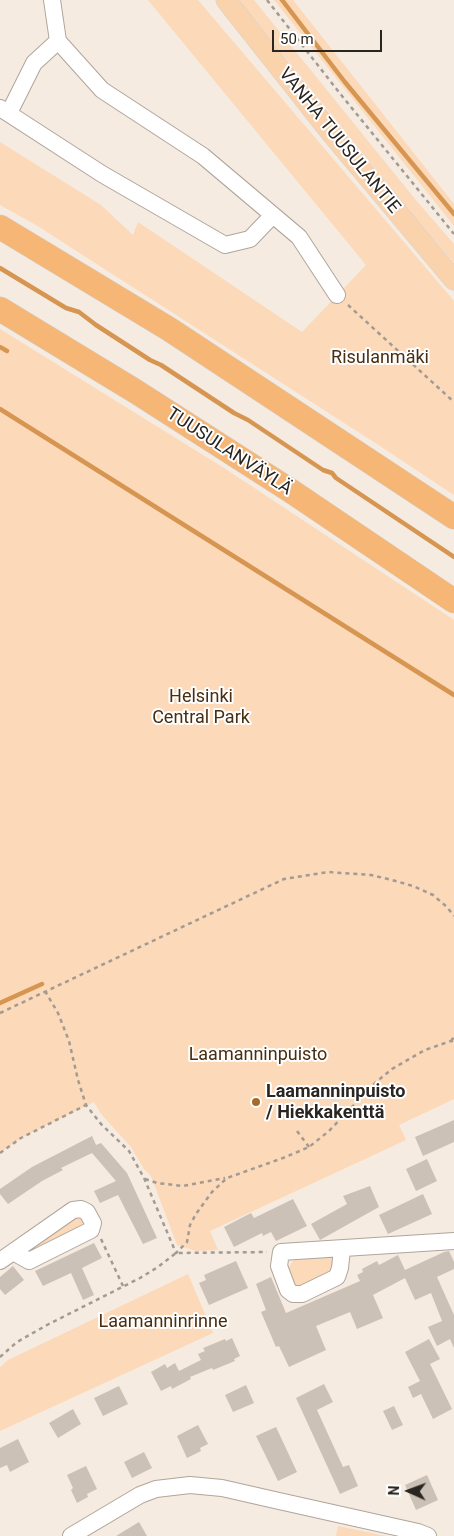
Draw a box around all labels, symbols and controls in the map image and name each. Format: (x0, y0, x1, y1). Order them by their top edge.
scale bar (274, 20, 384, 52)
text: 50 m (280, 30, 314, 48)
street label: VANHA TUUSULANTIE (274, 64, 404, 218)
park label: Risulanmäki (331, 347, 429, 369)
street label: TUUSULANVÄYLÄ (162, 403, 296, 501)
park label: Helsinki Central Park (152, 686, 250, 729)
park label: Laamanninpuisto (189, 1044, 327, 1066)
place label: Laamanninpuisto / Hiekkakenttä (266, 1081, 405, 1124)
marker: Laamanninpuisto / Hiekkakenttä (250, 1096, 262, 1108)
park label: Laamanninrinne (99, 1311, 227, 1333)
north arrow (384, 1466, 434, 1516)
text: N (386, 1485, 402, 1496)

